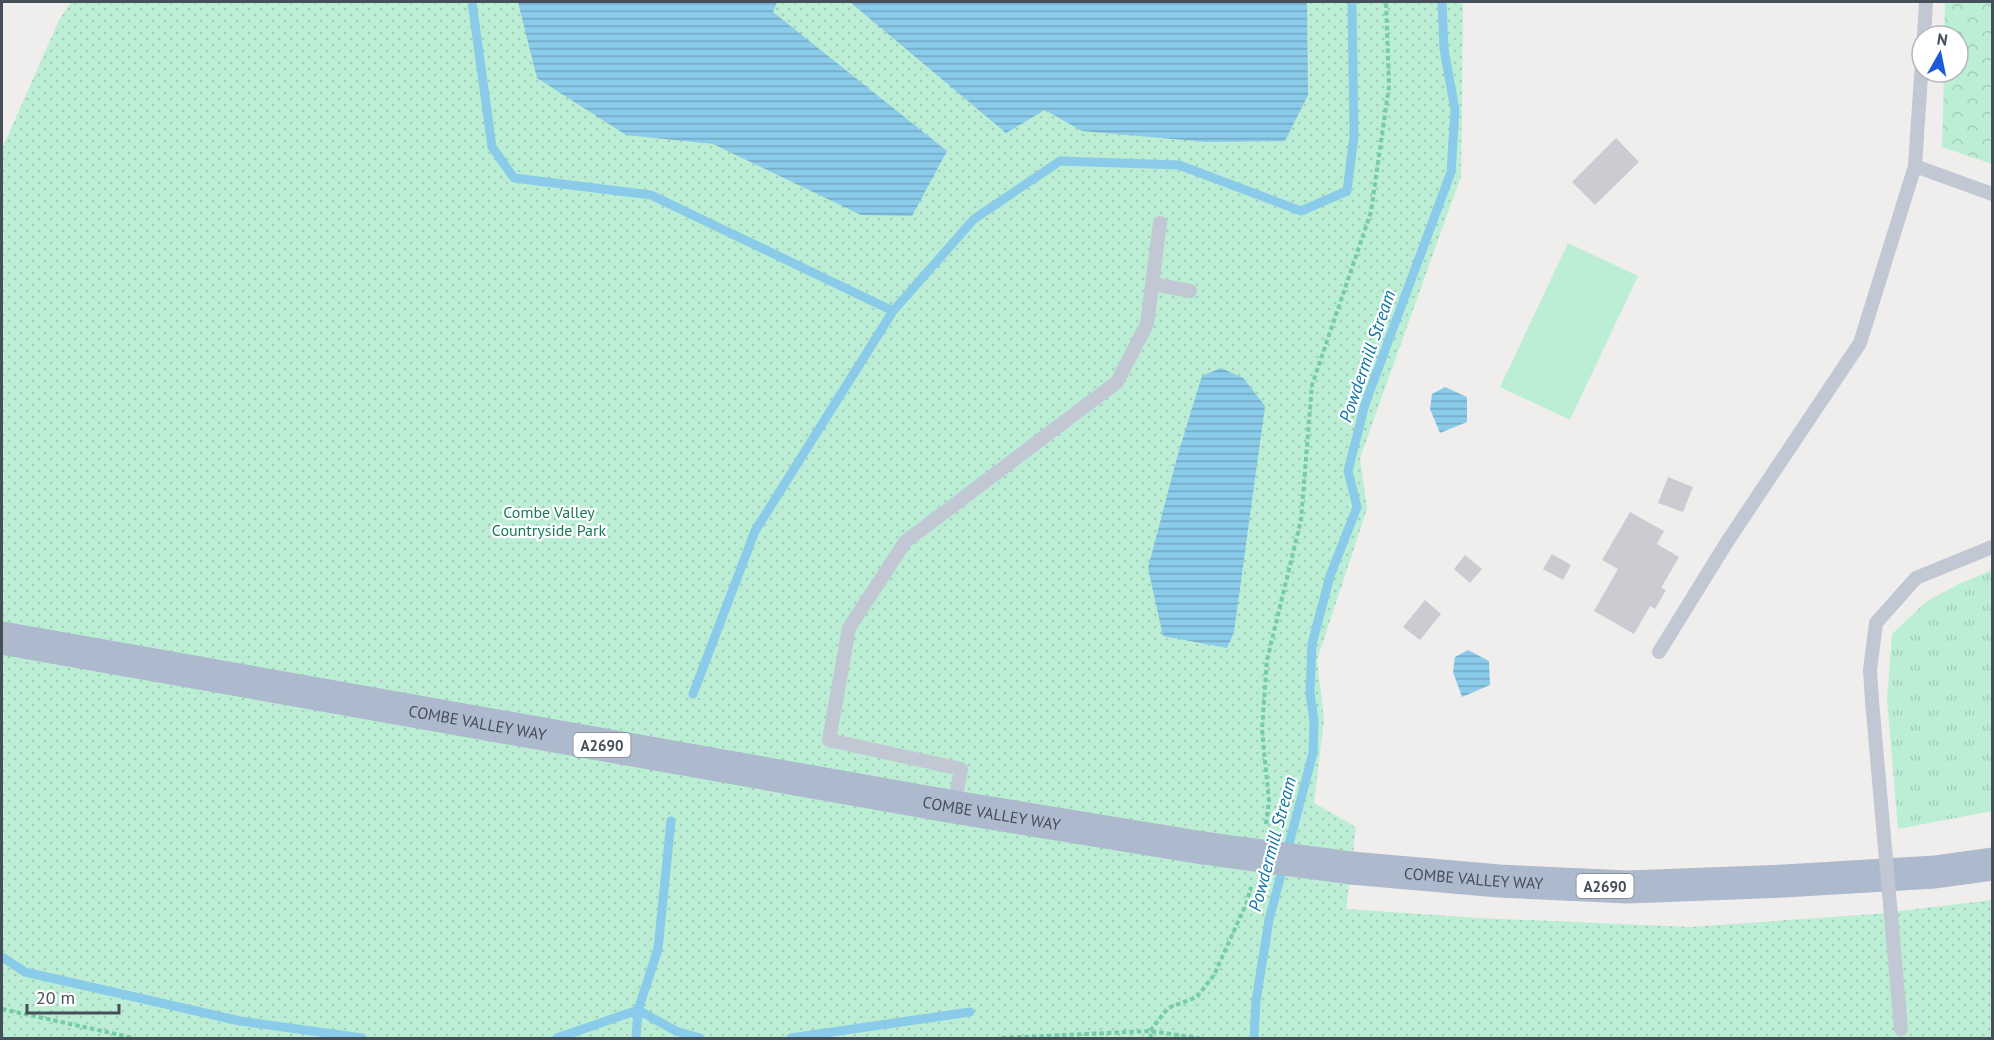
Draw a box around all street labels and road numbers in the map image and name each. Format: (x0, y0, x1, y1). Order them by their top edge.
street label: COMBE VALLEY WAY (407, 700, 548, 744)
road number: A2690 (574, 733, 630, 757)
street label: COMBE VALLEY WAY (921, 792, 1062, 834)
street label: COMBE VALLEY WAY (1403, 863, 1544, 893)
road number: A2690 (1576, 874, 1634, 898)

